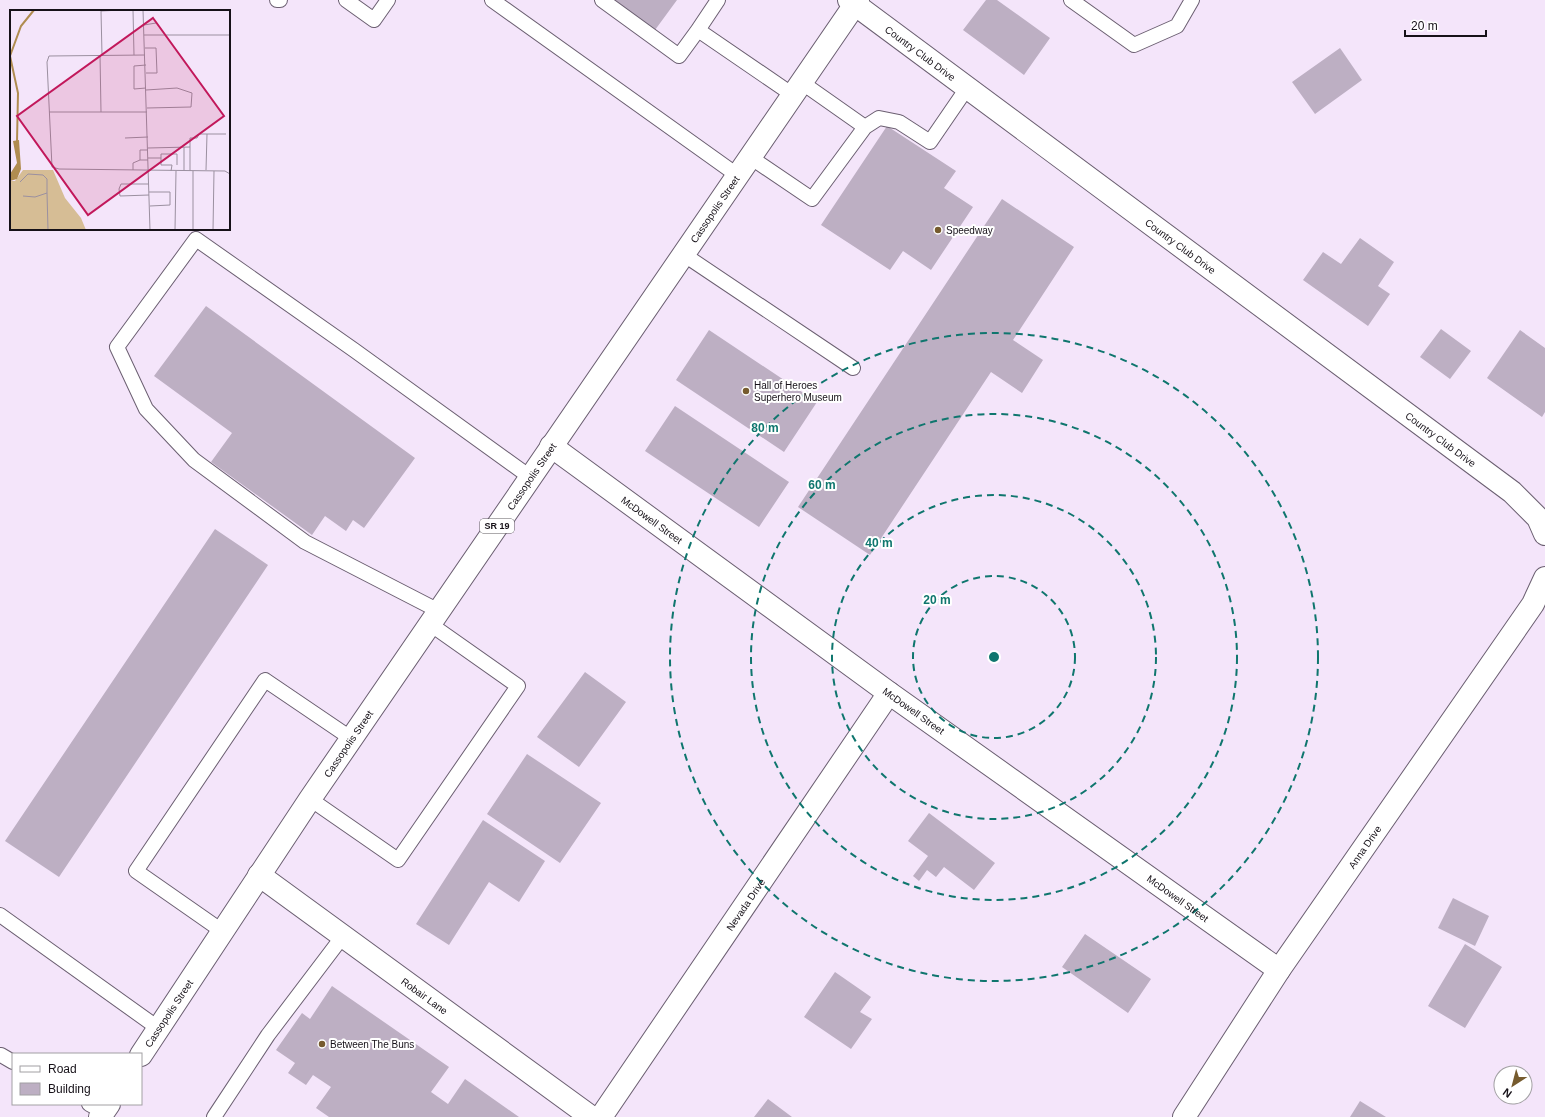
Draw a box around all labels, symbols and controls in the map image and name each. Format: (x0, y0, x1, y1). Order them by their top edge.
inset map (10, 10, 230, 230)
scale bar (1405, 12, 1486, 38)
text: 20 m (1411, 19, 1438, 33)
street label: Country Club Drive (883, 24, 958, 83)
street label: Cassopolis Street (688, 174, 742, 245)
street label: Country Club Drive (1143, 217, 1218, 276)
marker: Speedway (933, 225, 943, 235)
place label: Speedway (946, 225, 993, 236)
place label: Hall of Heroes Superhero Museum (754, 380, 842, 403)
marker: Hall of Heroes Superhero Museum (741, 386, 751, 396)
street label: Country Club Drive (1403, 410, 1478, 469)
text: 80 m (751, 421, 779, 435)
street label: Cassopolis Street (505, 441, 559, 512)
text: 60 m (808, 478, 836, 492)
street label: McDowell Street (619, 494, 684, 546)
road number: SR 19 (480, 519, 514, 533)
text: 40 m (865, 536, 893, 550)
text: 20 m (923, 593, 951, 607)
centre of rings (987, 650, 1001, 664)
street label: McDowell Street (881, 685, 947, 737)
street label: Cassopolis Street (322, 708, 375, 779)
street label: Anna Drive (1346, 823, 1384, 871)
street label: McDowell Street (1145, 873, 1211, 924)
street label: Nevada Drive (724, 876, 768, 933)
street label: Robair Lane (399, 976, 450, 1017)
street label: Cassopolis Street (143, 978, 195, 1049)
marker: Between The Buns (317, 1039, 327, 1049)
place label: Between The Buns (330, 1039, 414, 1050)
legend (12, 1053, 142, 1105)
text: Road (48, 1062, 77, 1076)
north arrow (1493, 1065, 1533, 1105)
text: Building (48, 1082, 91, 1096)
text: N (1500, 1086, 1514, 1100)

